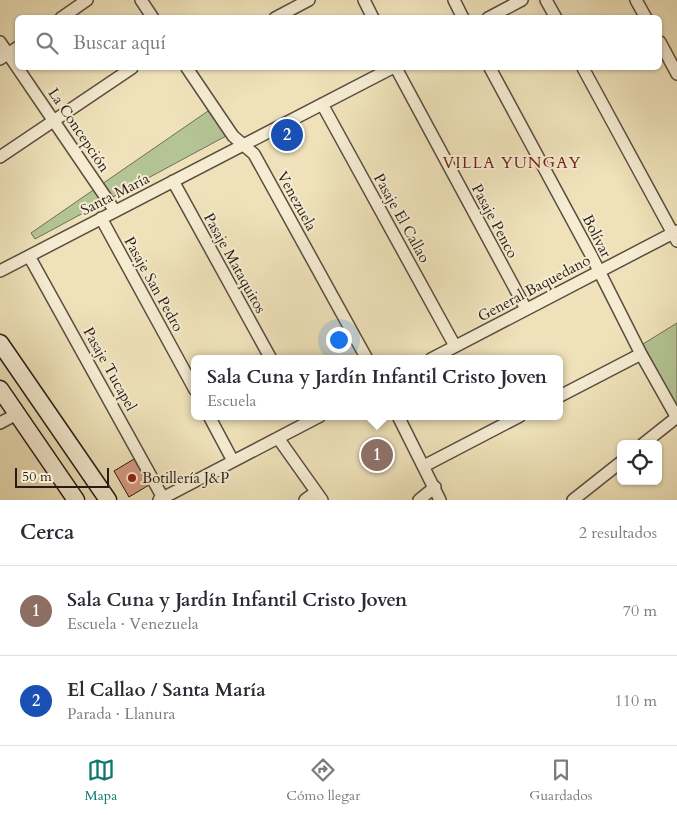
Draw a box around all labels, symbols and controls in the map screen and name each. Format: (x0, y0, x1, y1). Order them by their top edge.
search box (15, 15, 662, 70)
icon: search (33, 29, 61, 57)
text: Buscar aquí (73, 30, 166, 56)
street label: La Concepción (44, 84, 115, 176)
pin: 2 (271, 116, 303, 154)
district label: VILLA YUNGAY (443, 152, 581, 174)
street label: Santa María (77, 168, 153, 220)
street label: Venezuela (272, 168, 322, 235)
street label: Pasaje El Callao (369, 170, 435, 266)
street label: Pasaje Penco (467, 181, 523, 261)
street label: Pasaje Mataquitos (199, 209, 271, 317)
street label: Bolívar (578, 211, 617, 261)
street label: Pasaje San Pedro (120, 233, 188, 335)
street label: General Baquedano (474, 250, 594, 326)
street label: Pasaje Tucapel (79, 323, 141, 415)
your location (326, 327, 352, 353)
popup (191, 355, 563, 420)
text: Sala Cuna y Jardín Infantil Cristo Joven (207, 364, 547, 390)
text: Escuela (207, 390, 256, 412)
pin: 1 (361, 436, 393, 474)
map controls (617, 440, 662, 485)
button: locate (617, 440, 662, 485)
scale bar (15, 465, 109, 488)
text: 50 m (22, 467, 52, 486)
place label: Botillería J&P (142, 468, 229, 488)
marker: Botillería J&P (126, 472, 138, 484)
text: Cerca (20, 518, 74, 547)
text: 2 resultados (579, 522, 657, 544)
text: Sala Cuna y Jardín Infantil Cristo Joven (67, 587, 407, 613)
text: 1 (32, 600, 40, 622)
text: 70 m (623, 600, 657, 622)
text: Escuela · Venezuela (67, 613, 199, 635)
text: El Callao / Santa María (67, 677, 266, 703)
text: 2 (32, 690, 40, 712)
text: 110 m (615, 690, 657, 712)
text: Parada · Llanura (67, 703, 176, 725)
tab: Mapa (85, 756, 117, 805)
tab: Cómo llegar (286, 756, 360, 805)
tab: Guardados (529, 756, 592, 805)

